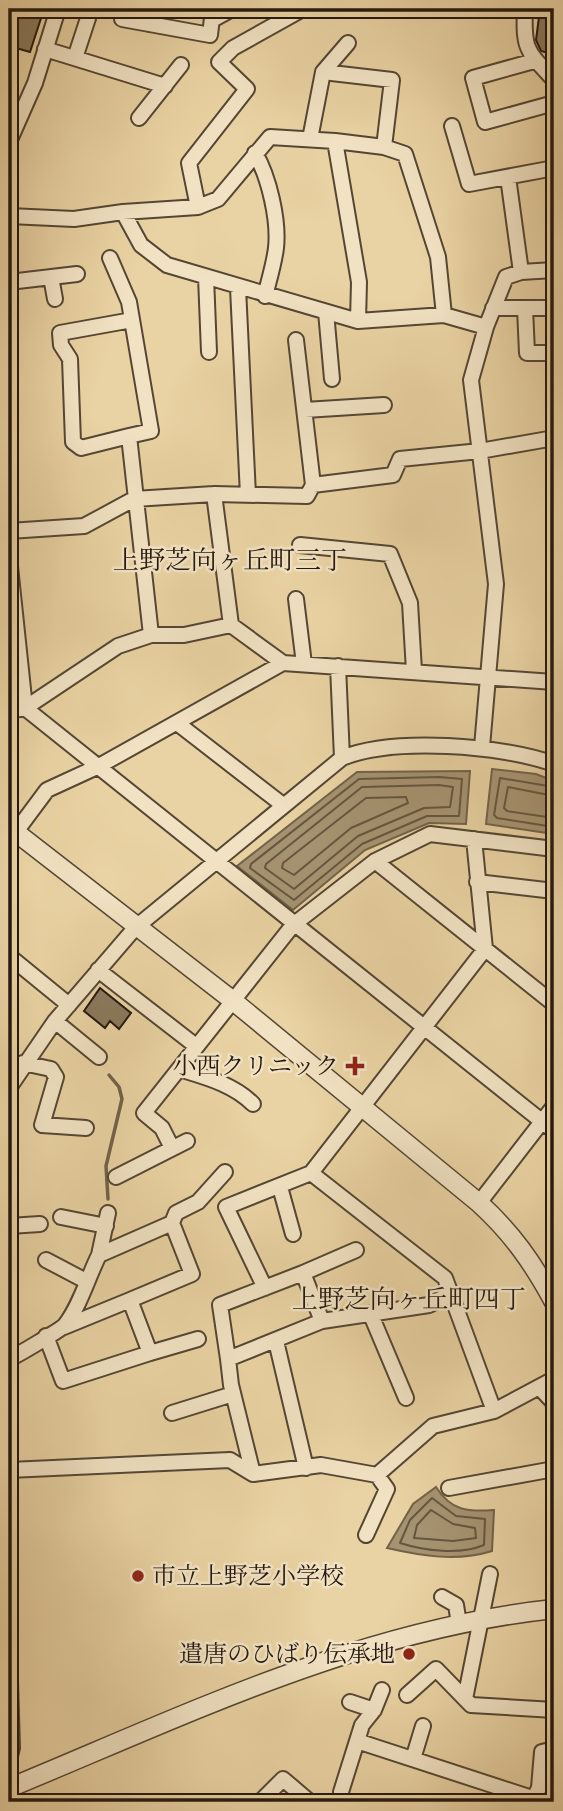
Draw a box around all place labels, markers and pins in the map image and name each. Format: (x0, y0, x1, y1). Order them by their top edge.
place label: 小西クリニック (172, 1051, 339, 1082)
marker: 小西クリニック (345, 1056, 365, 1076)
place label: 市立上野芝小学校 (152, 1561, 344, 1592)
marker: 市立上野芝小学校 (130, 1568, 146, 1584)
place label: 遣唐のひばり伝承地 (179, 1639, 395, 1670)
marker: 遣唐のひばり伝承地 (401, 1646, 417, 1662)

